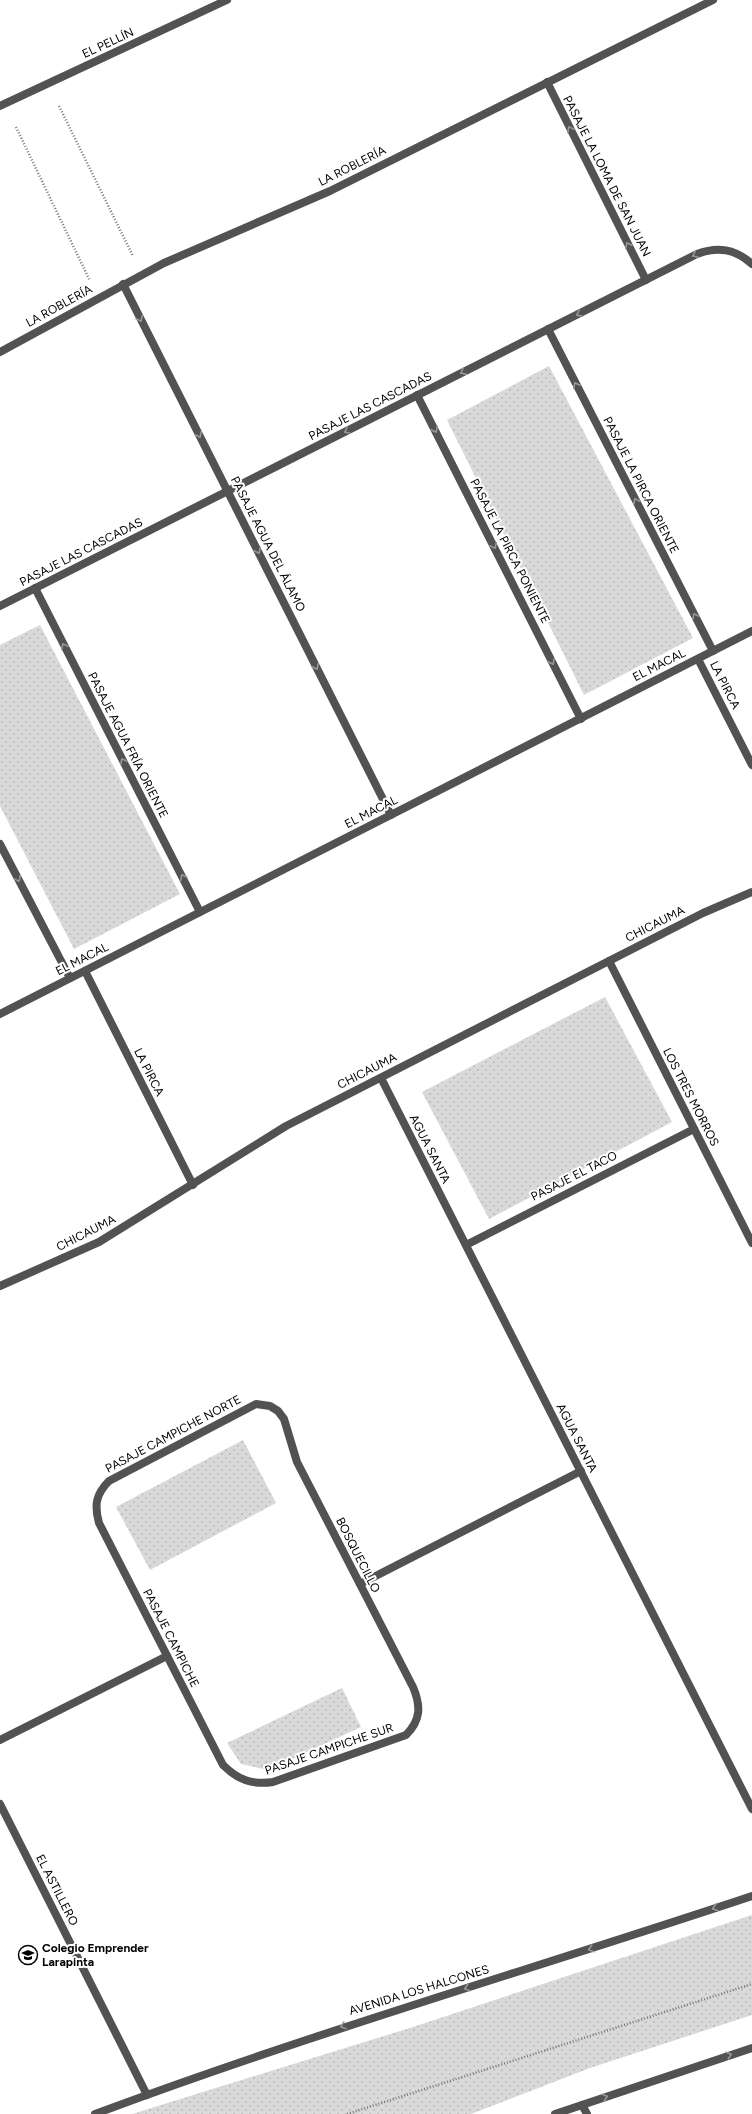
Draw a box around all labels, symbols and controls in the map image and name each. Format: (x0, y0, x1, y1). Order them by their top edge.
street label: EL PELLÍN (80, 25, 136, 61)
street label: PASAJE LA LOMA DE SAN JUAN (560, 93, 654, 259)
one-way arrow (567, 126, 575, 133)
street label: LA ROBLERÍA (316, 143, 388, 189)
one-way arrow (625, 242, 633, 250)
one-way arrow (692, 251, 699, 259)
street label: LA ROBLERÍA (23, 282, 95, 330)
one-way arrow (576, 309, 583, 316)
one-way arrow (135, 315, 143, 323)
one-way arrow (460, 367, 467, 375)
street label: PASAJE LAS CASCADAS (306, 369, 434, 443)
one-way arrow (574, 382, 581, 389)
street label: PASAJE LA PIRCA ORIENTE (600, 414, 682, 556)
one-way arrow (344, 426, 351, 434)
one-way arrow (430, 426, 438, 433)
one-way arrow (194, 431, 202, 438)
street label: PASAJE AGUA DEL ÁLAMO (228, 474, 308, 614)
street label: PASAJE LA PIRCA PONIENTE (467, 476, 553, 626)
one-way arrow (633, 498, 641, 505)
street label: PASAJE LAS CASCADAS (17, 515, 145, 589)
one-way arrow (489, 542, 496, 549)
one-way arrow (253, 547, 261, 554)
one-way arrow (693, 613, 700, 621)
one-way arrow (61, 642, 69, 650)
street label: EL MACAL (630, 645, 688, 684)
one-way arrow (547, 658, 555, 665)
street label: LA PIRCA (707, 659, 743, 711)
one-way arrow (312, 663, 319, 670)
street label: PASAJE AGUA FRÍA ORIENTE (85, 670, 171, 820)
one-way arrow (120, 758, 128, 766)
street label: EL MACAL (342, 792, 400, 831)
one-way arrow (180, 874, 187, 881)
one-way arrow (13, 875, 21, 882)
street label: CHICAUMA (623, 903, 687, 945)
street label: EL MACAL (53, 939, 111, 978)
street label: LA PIRCA (131, 1046, 167, 1098)
street label: LOS TRES MORROS (660, 1046, 722, 1148)
street label: CHICAUMA (335, 1050, 399, 1092)
street label: AGUA SANTA (407, 1112, 453, 1186)
street label: PASAJE EL TACO (529, 1148, 619, 1204)
street label: CHICAUMA (54, 1212, 118, 1254)
street label: PASAJE CAMPICHE NORTE (103, 1392, 243, 1476)
street label: AGUA SANTA (554, 1401, 600, 1475)
street label: BOSQUECILLO (333, 1515, 383, 1595)
street label: PASAJE CAMPICHE (140, 1586, 202, 1690)
street label: PASAJE CAMPICHE SUR (263, 1720, 395, 1778)
street label: EL ASTILLERO (33, 1852, 81, 1928)
one-way arrow (712, 1904, 719, 1912)
place label: Colegio Emprender Larapinta (42, 1941, 149, 1969)
school or university icon: Colegio Emprender Larapinta (17, 1944, 39, 1966)
one-way arrow (588, 1944, 595, 1952)
street label: AVENIDA LOS HALCONES (347, 1962, 491, 2018)
one-way arrow (464, 1983, 471, 1992)
one-way arrow (340, 2022, 347, 2030)
one-way arrow (725, 2052, 732, 2060)
one-way arrow (602, 2093, 609, 2101)

